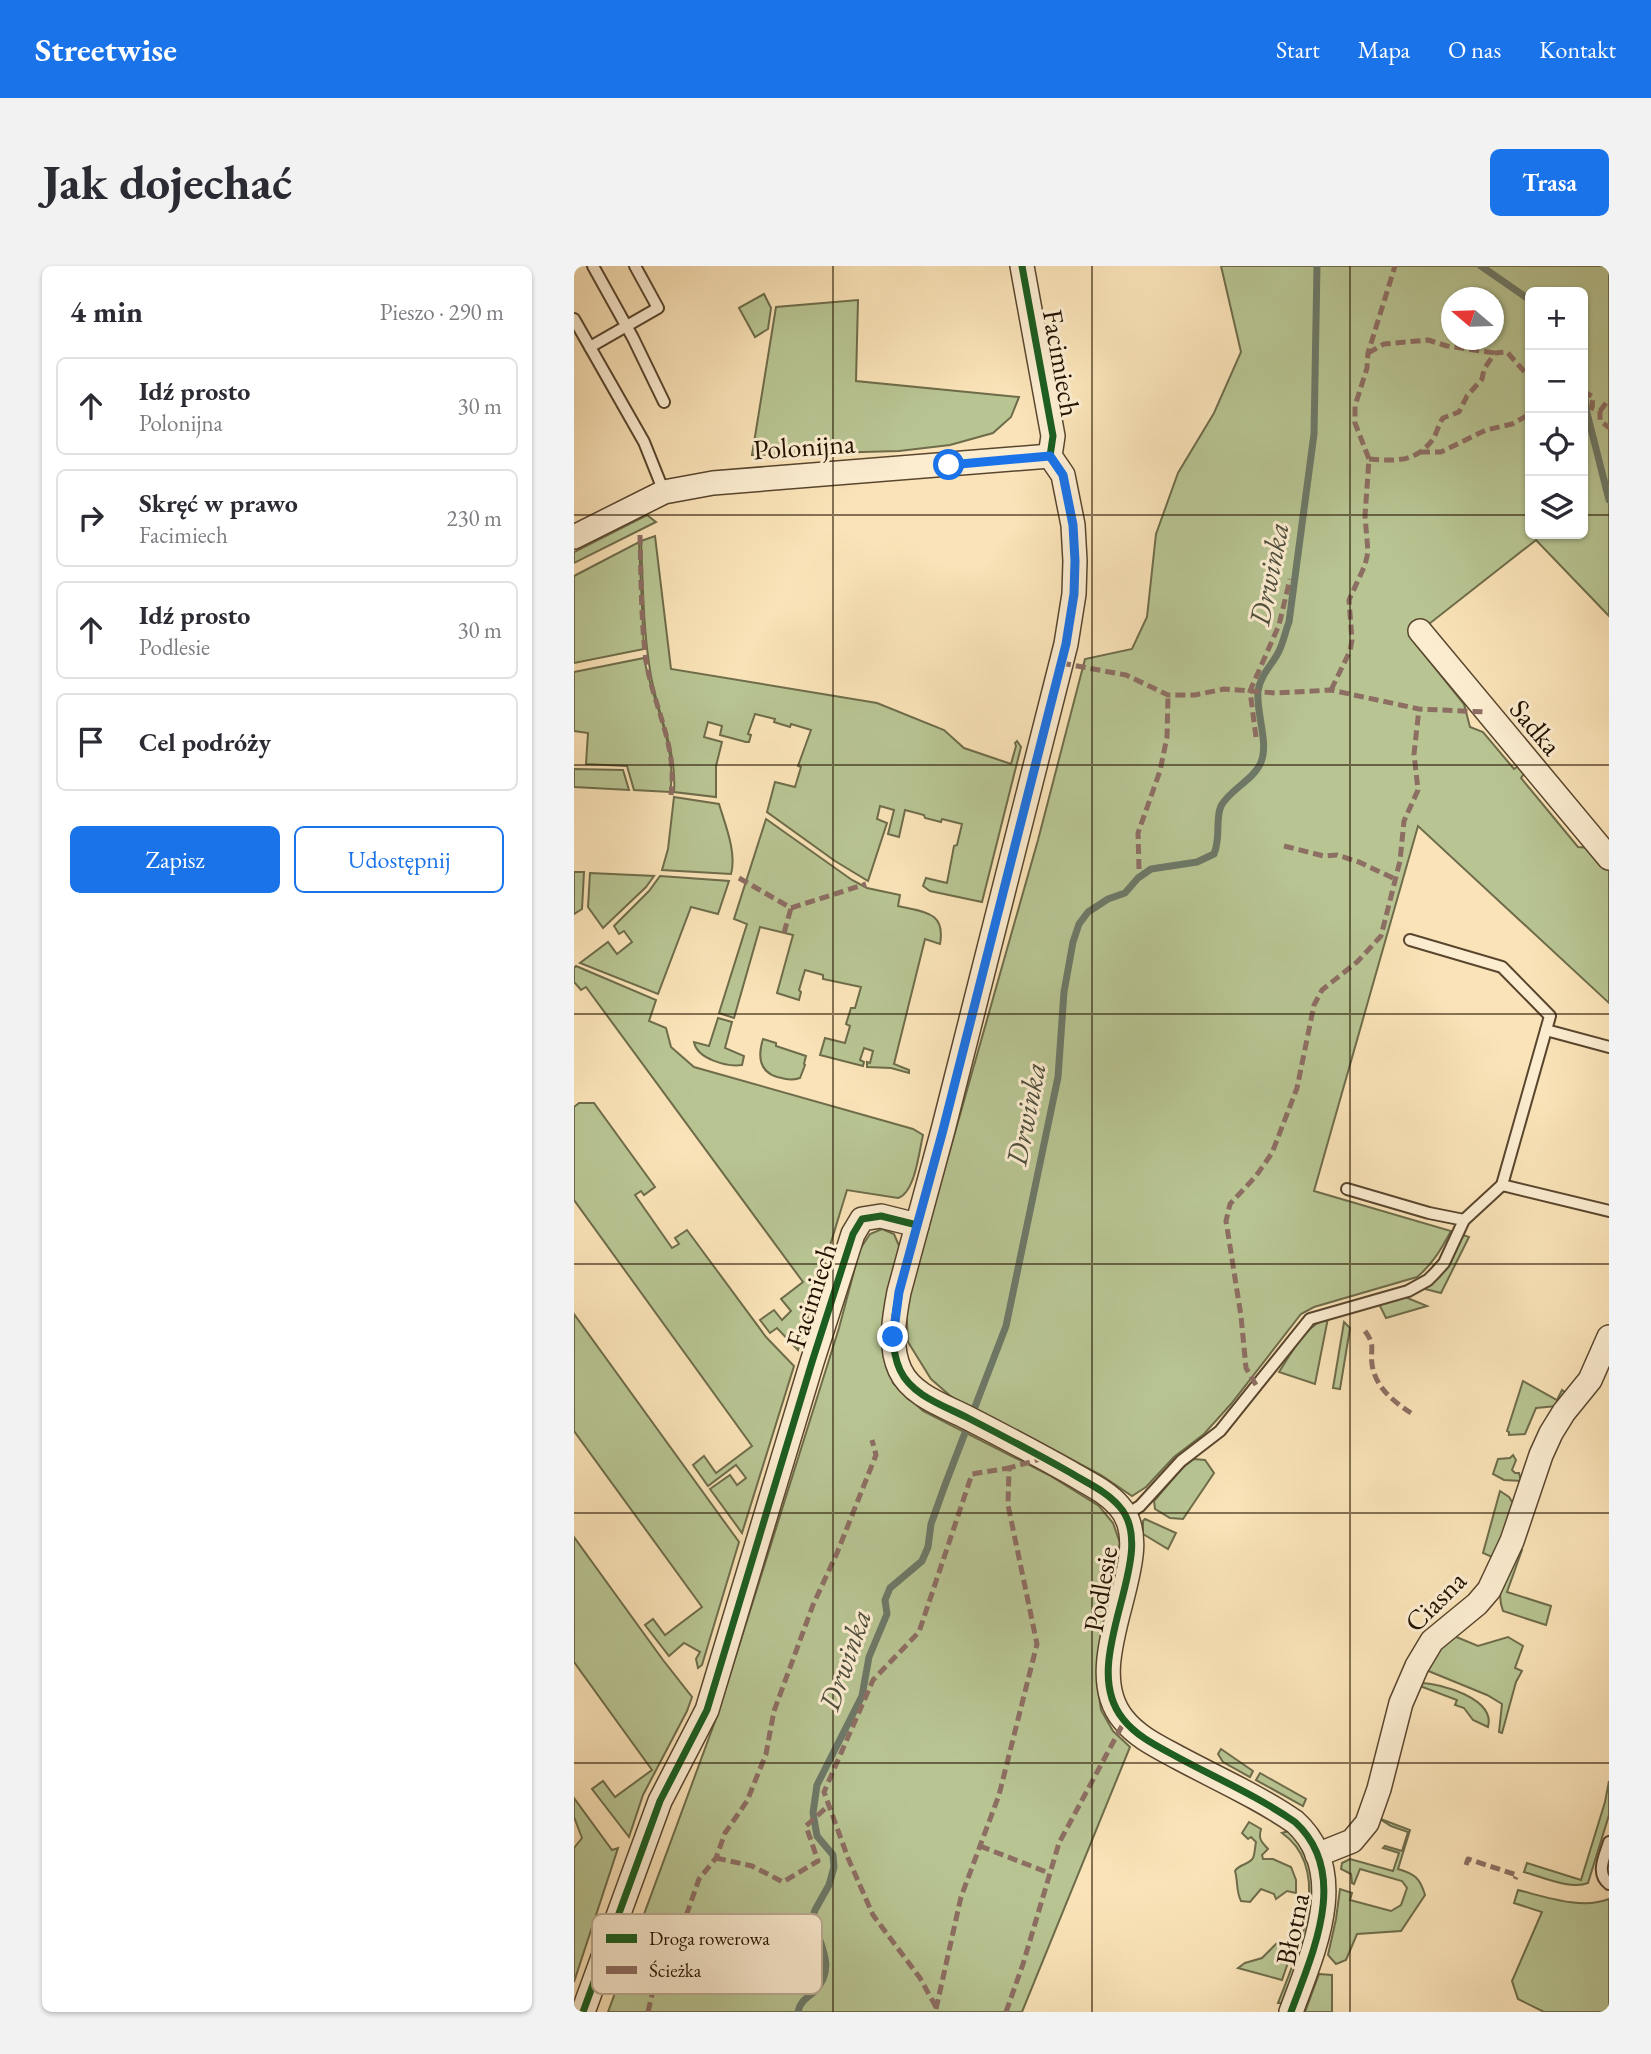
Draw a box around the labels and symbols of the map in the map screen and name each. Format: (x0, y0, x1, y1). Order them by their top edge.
north arrow (1441, 287, 1504, 350)
street label: Facimiech (1035, 307, 1089, 419)
street label: Polonijna (752, 424, 857, 468)
route start (933, 449, 964, 480)
water label: Drwinka (1239, 519, 1298, 630)
street label: Sadka (1502, 691, 1570, 763)
water label: Drwinka (996, 1059, 1055, 1170)
street label: Facimiech (777, 1238, 845, 1352)
route end (877, 1321, 908, 1352)
street label: Podlesie (1075, 1543, 1125, 1635)
street label: Ciasna (1396, 1562, 1474, 1640)
water label: Drwinka (809, 1604, 880, 1717)
street label: Błotna (1267, 1889, 1317, 1968)
legend (592, 1914, 822, 1994)
text: Droga rowerowa (649, 1926, 770, 1951)
text: Ścieżka (649, 1958, 702, 1983)

